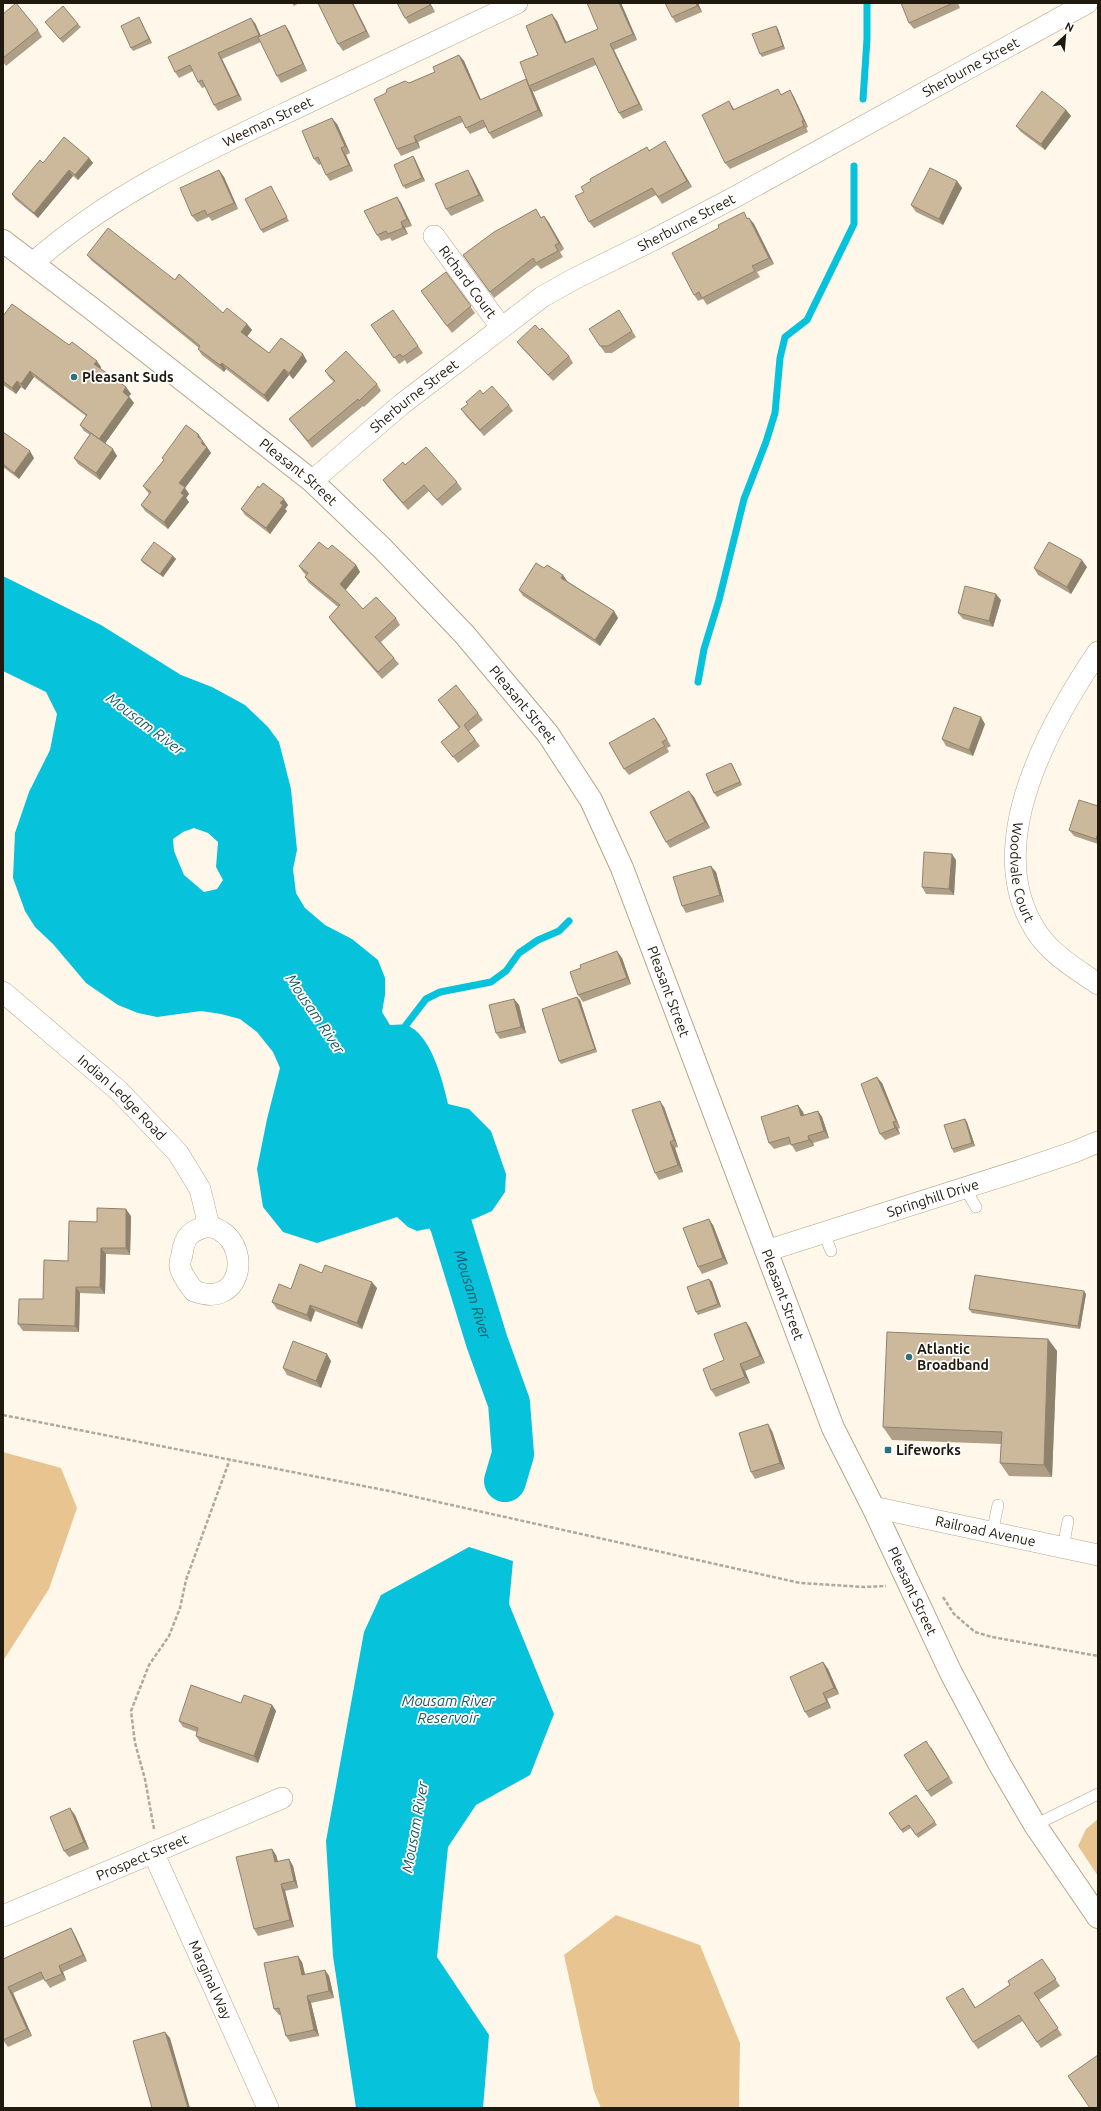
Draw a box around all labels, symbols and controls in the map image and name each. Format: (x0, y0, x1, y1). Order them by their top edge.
north arrow (1045, 16, 1085, 56)
text: N (1063, 20, 1076, 34)
street label: Sherburne Street (919, 34, 1022, 100)
street label: Weeman Street (220, 93, 316, 150)
street label: Sherburne Street (635, 190, 738, 254)
street label: Richard Court (436, 242, 500, 322)
street label: Sherburne Street (367, 356, 462, 436)
place label: Pleasant Suds (82, 369, 174, 385)
marker: Pleasant Suds (69, 372, 79, 382)
street label: Pleasant Street (256, 435, 341, 509)
street label: Pleasant Street (486, 662, 560, 747)
water label: Mousam River (103, 689, 188, 759)
street label: Woodvale Court (1007, 821, 1038, 925)
street label: Pleasant Street (644, 944, 693, 1040)
water label: Mousam River (282, 971, 349, 1058)
street label: Indian Ledge Road (75, 1051, 169, 1143)
street label: Springhill Drive (885, 1176, 981, 1220)
water label: Mousam River (451, 1247, 495, 1342)
street label: Pleasant Street (758, 1247, 807, 1343)
place label: Atlantic Broadband (917, 1341, 989, 1373)
marker: Atlantic Broadband (904, 1352, 914, 1362)
place label: Lifeworks (896, 1442, 961, 1458)
marker: Lifeworks (883, 1445, 893, 1455)
street label: Railroad Avenue (934, 1512, 1037, 1549)
street label: Pleasant Street (885, 1544, 940, 1638)
water label: Mousam River Reservoir (402, 1692, 496, 1726)
water label: Mousam River (398, 1779, 431, 1874)
street label: Prospect Street (94, 1830, 191, 1884)
street label: Marginal Way (186, 1938, 235, 2022)

